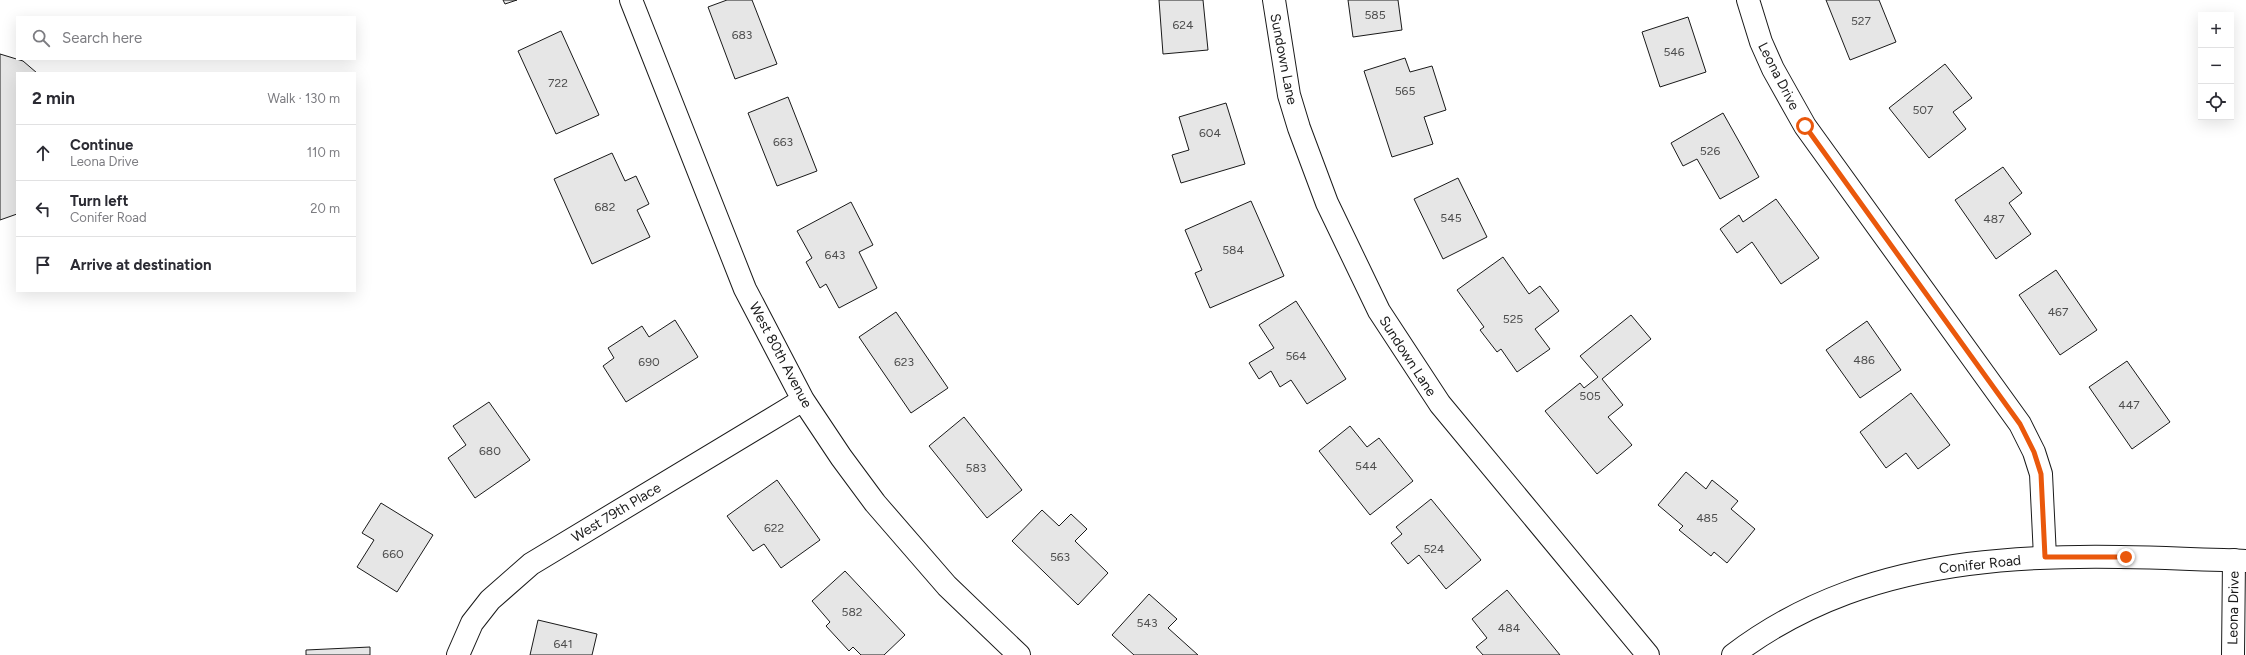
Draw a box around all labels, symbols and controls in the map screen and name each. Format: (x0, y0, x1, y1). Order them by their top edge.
house number: 585 (1364, 8, 1386, 22)
street label: Sundown Lane (1266, 12, 1301, 106)
map controls (2198, 12, 2234, 120)
button: + (2198, 12, 2234, 48)
house number: 527 (1851, 14, 1872, 28)
search box (16, 16, 356, 60)
house number: 624 (1173, 18, 1194, 32)
icon: search (30, 27, 52, 49)
house number: 683 (732, 28, 752, 42)
text: Search here (62, 29, 142, 47)
street label: Leona Drive (1754, 39, 1803, 113)
house number: 546 (1663, 45, 1685, 59)
button: − (2198, 48, 2234, 84)
house number: 722 (548, 76, 568, 90)
house number: 565 (1395, 84, 1415, 98)
button: locate (2198, 84, 2234, 120)
text: 2 min (32, 88, 75, 108)
text: Walk · 130 m (267, 91, 340, 106)
house number: 507 (1912, 103, 1934, 117)
route start (1796, 117, 1814, 135)
house number: 604 (1199, 126, 1222, 140)
house number: 663 (773, 135, 793, 149)
text: Continue (70, 136, 133, 154)
icon: ahead (32, 142, 54, 164)
house number: 526 (1700, 144, 1720, 158)
text: 110 m (307, 145, 340, 160)
text: Leona Drive (70, 154, 139, 169)
text: Turn left (70, 192, 128, 210)
icon: left (32, 198, 54, 220)
house number: 682 (595, 200, 615, 214)
text: 20 m (310, 201, 340, 216)
text: Conifer Road (70, 210, 147, 225)
house number: 545 (1440, 211, 1462, 225)
house number: 487 (1983, 212, 2005, 226)
house number: 584 (1222, 243, 1244, 257)
house number: 643 (825, 248, 845, 262)
icon: arrive (32, 254, 54, 276)
text: Arrive at destination (70, 256, 211, 274)
street label: West 80th Avenue (746, 299, 816, 411)
house number: 467 (2048, 305, 2069, 319)
house number: 525 (1503, 312, 1523, 326)
street label: Sundown Lane (1375, 313, 1440, 400)
house number: 564 (1285, 349, 1307, 363)
house number: 486 (1853, 353, 1875, 367)
house number: 690 (638, 355, 660, 369)
house number: 623 (894, 355, 914, 369)
house number: 505 (1579, 389, 1601, 403)
house number: 447 (2118, 398, 2140, 412)
house number: 680 (479, 444, 501, 458)
house number: 544 (1355, 459, 1377, 473)
house number: 583 (966, 461, 986, 475)
street label: West 79th Place (568, 479, 664, 546)
house number: 485 (1696, 511, 1718, 525)
house number: 622 (764, 521, 784, 535)
house number: 524 (1423, 542, 1445, 556)
house number: 660 (382, 547, 404, 561)
route end (2117, 548, 2135, 566)
house number: 563 (1050, 550, 1070, 564)
street label: Conifer Road (1938, 552, 2022, 577)
street label: Leona Drive (2224, 571, 2243, 645)
house number: 582 (842, 605, 862, 619)
house number: 543 (1137, 616, 1157, 630)
house number: 484 (1498, 621, 1521, 635)
house number: 641 (553, 637, 573, 651)

